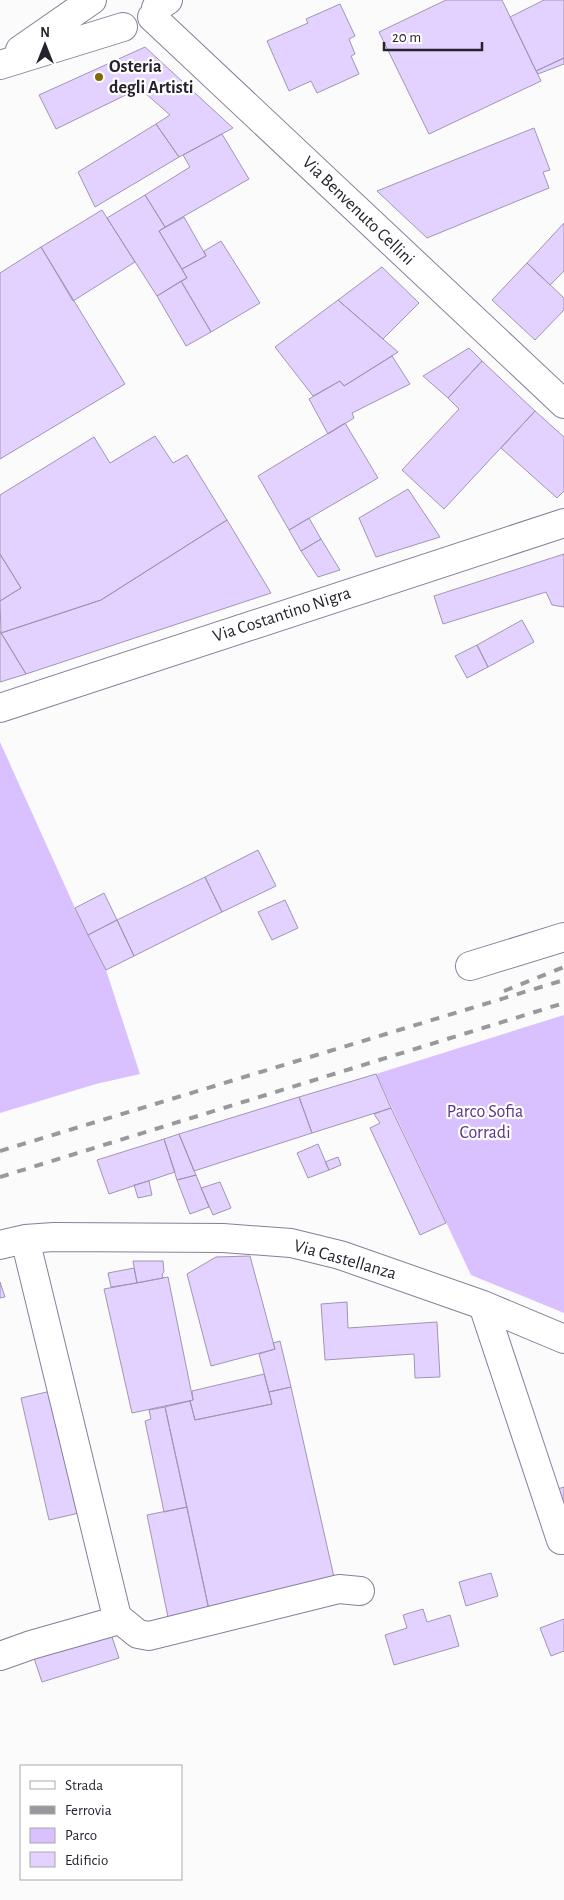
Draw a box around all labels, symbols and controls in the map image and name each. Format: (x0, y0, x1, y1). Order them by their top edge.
north arrow (20, 20, 70, 70)
scale bar (384, 20, 482, 52)
text: N (40, 26, 50, 40)
text: 20 m (392, 30, 421, 45)
place label: Osteria degli Artisti (109, 58, 193, 97)
marker: Osteria degli Artisti (93, 71, 105, 83)
street label: Via Benvenuto Cellini (298, 153, 418, 269)
street label: Via Costantino Nigra (211, 584, 353, 646)
park label: Parco Sofia Corradi (447, 1103, 523, 1142)
street label: Via Castellanza (292, 1237, 398, 1283)
legend (20, 1765, 182, 1880)
text: Strada (65, 1778, 103, 1793)
text: Ferrovia (65, 1803, 112, 1818)
text: Parco (65, 1828, 97, 1843)
text: Edificio (65, 1853, 108, 1868)

